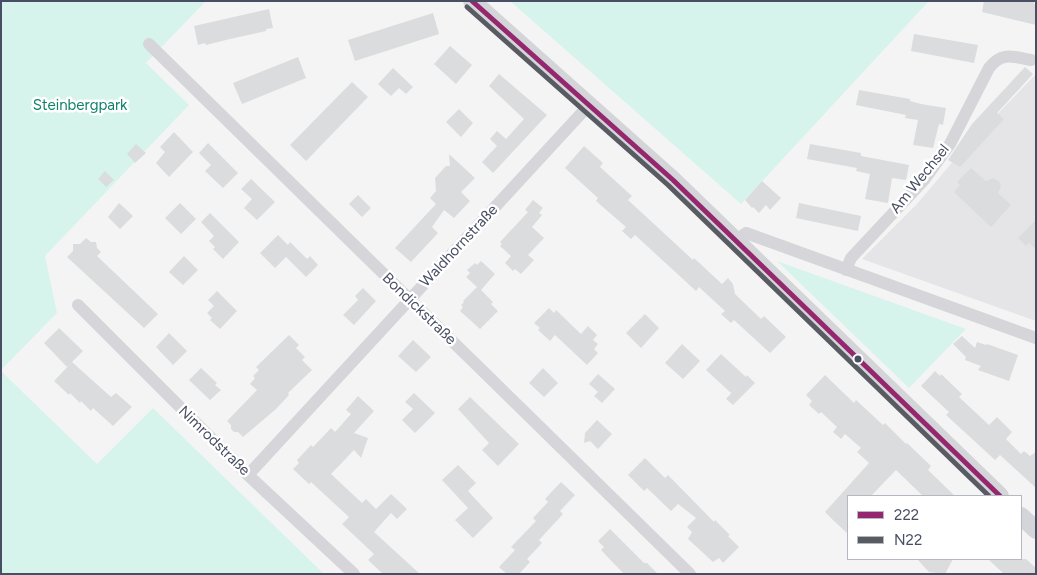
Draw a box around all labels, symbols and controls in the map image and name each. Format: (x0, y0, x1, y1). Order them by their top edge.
park label: Steinbergpark (33, 97, 127, 115)
street label: Am Wechsel (887, 141, 953, 217)
street label: Waldhornstraße (416, 201, 502, 291)
street label: Bondickstraße (378, 269, 460, 349)
unlabelled marker (853, 354, 863, 364)
street label: Nimrodstraße (174, 402, 254, 480)
legend (847, 495, 1022, 560)
text: 222 (894, 506, 919, 524)
text: N22 (894, 531, 922, 549)

